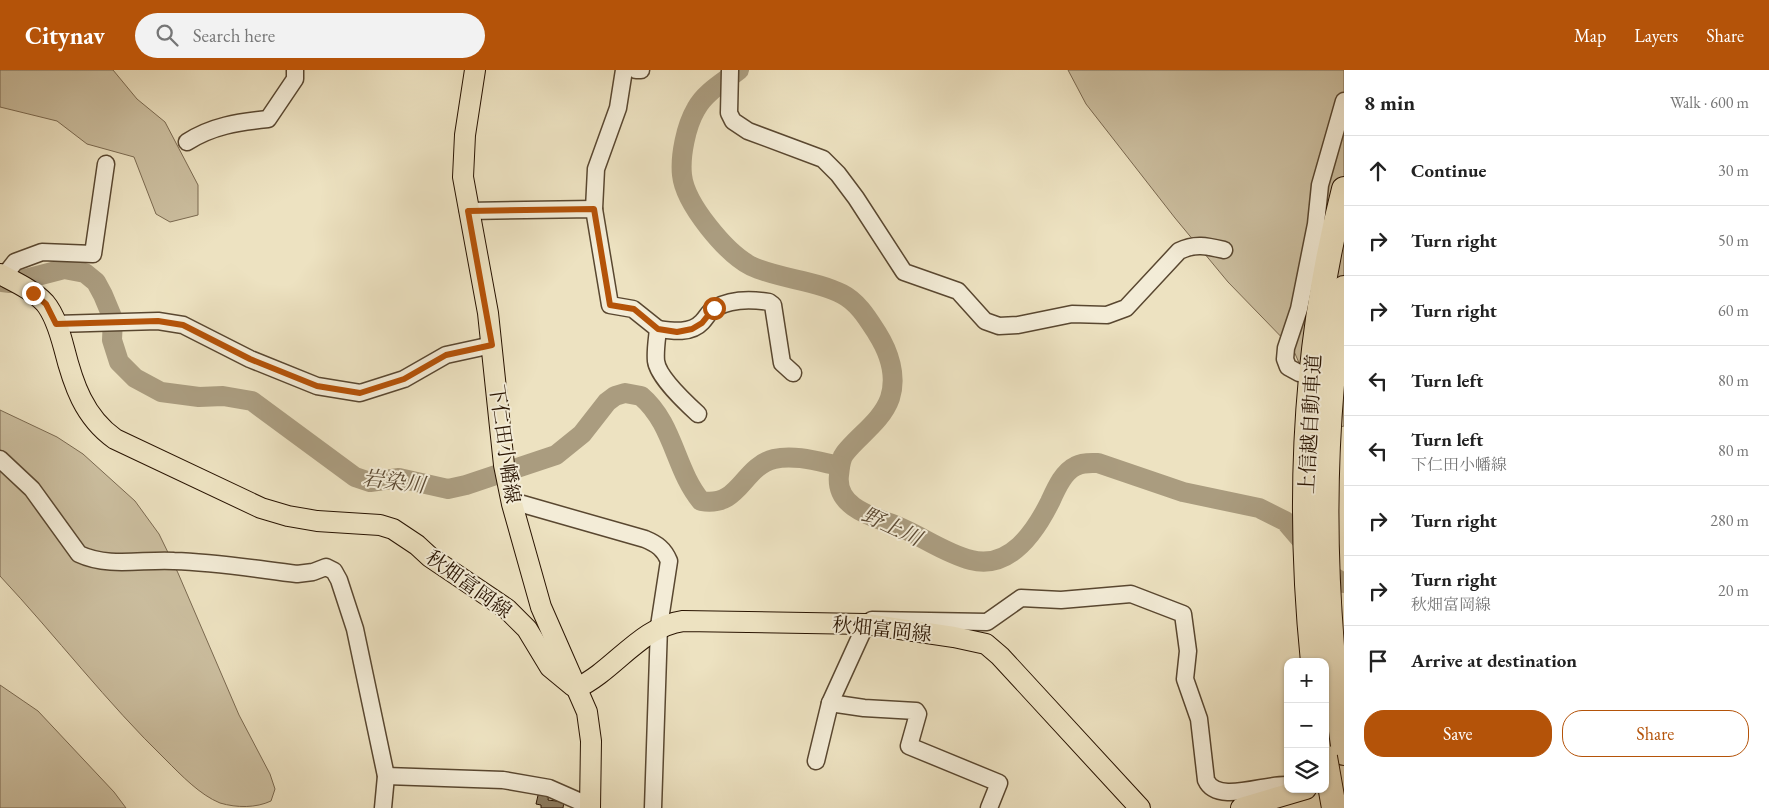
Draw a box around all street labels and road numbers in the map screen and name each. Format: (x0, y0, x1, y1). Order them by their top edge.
street label: 上信越自動車道 (1293, 353, 1327, 495)
street label: 下仁田小幡線 (484, 383, 526, 505)
street label: 秋畑富岡線 (421, 544, 517, 624)
street label: 秋畑富岡線 (831, 611, 933, 647)

